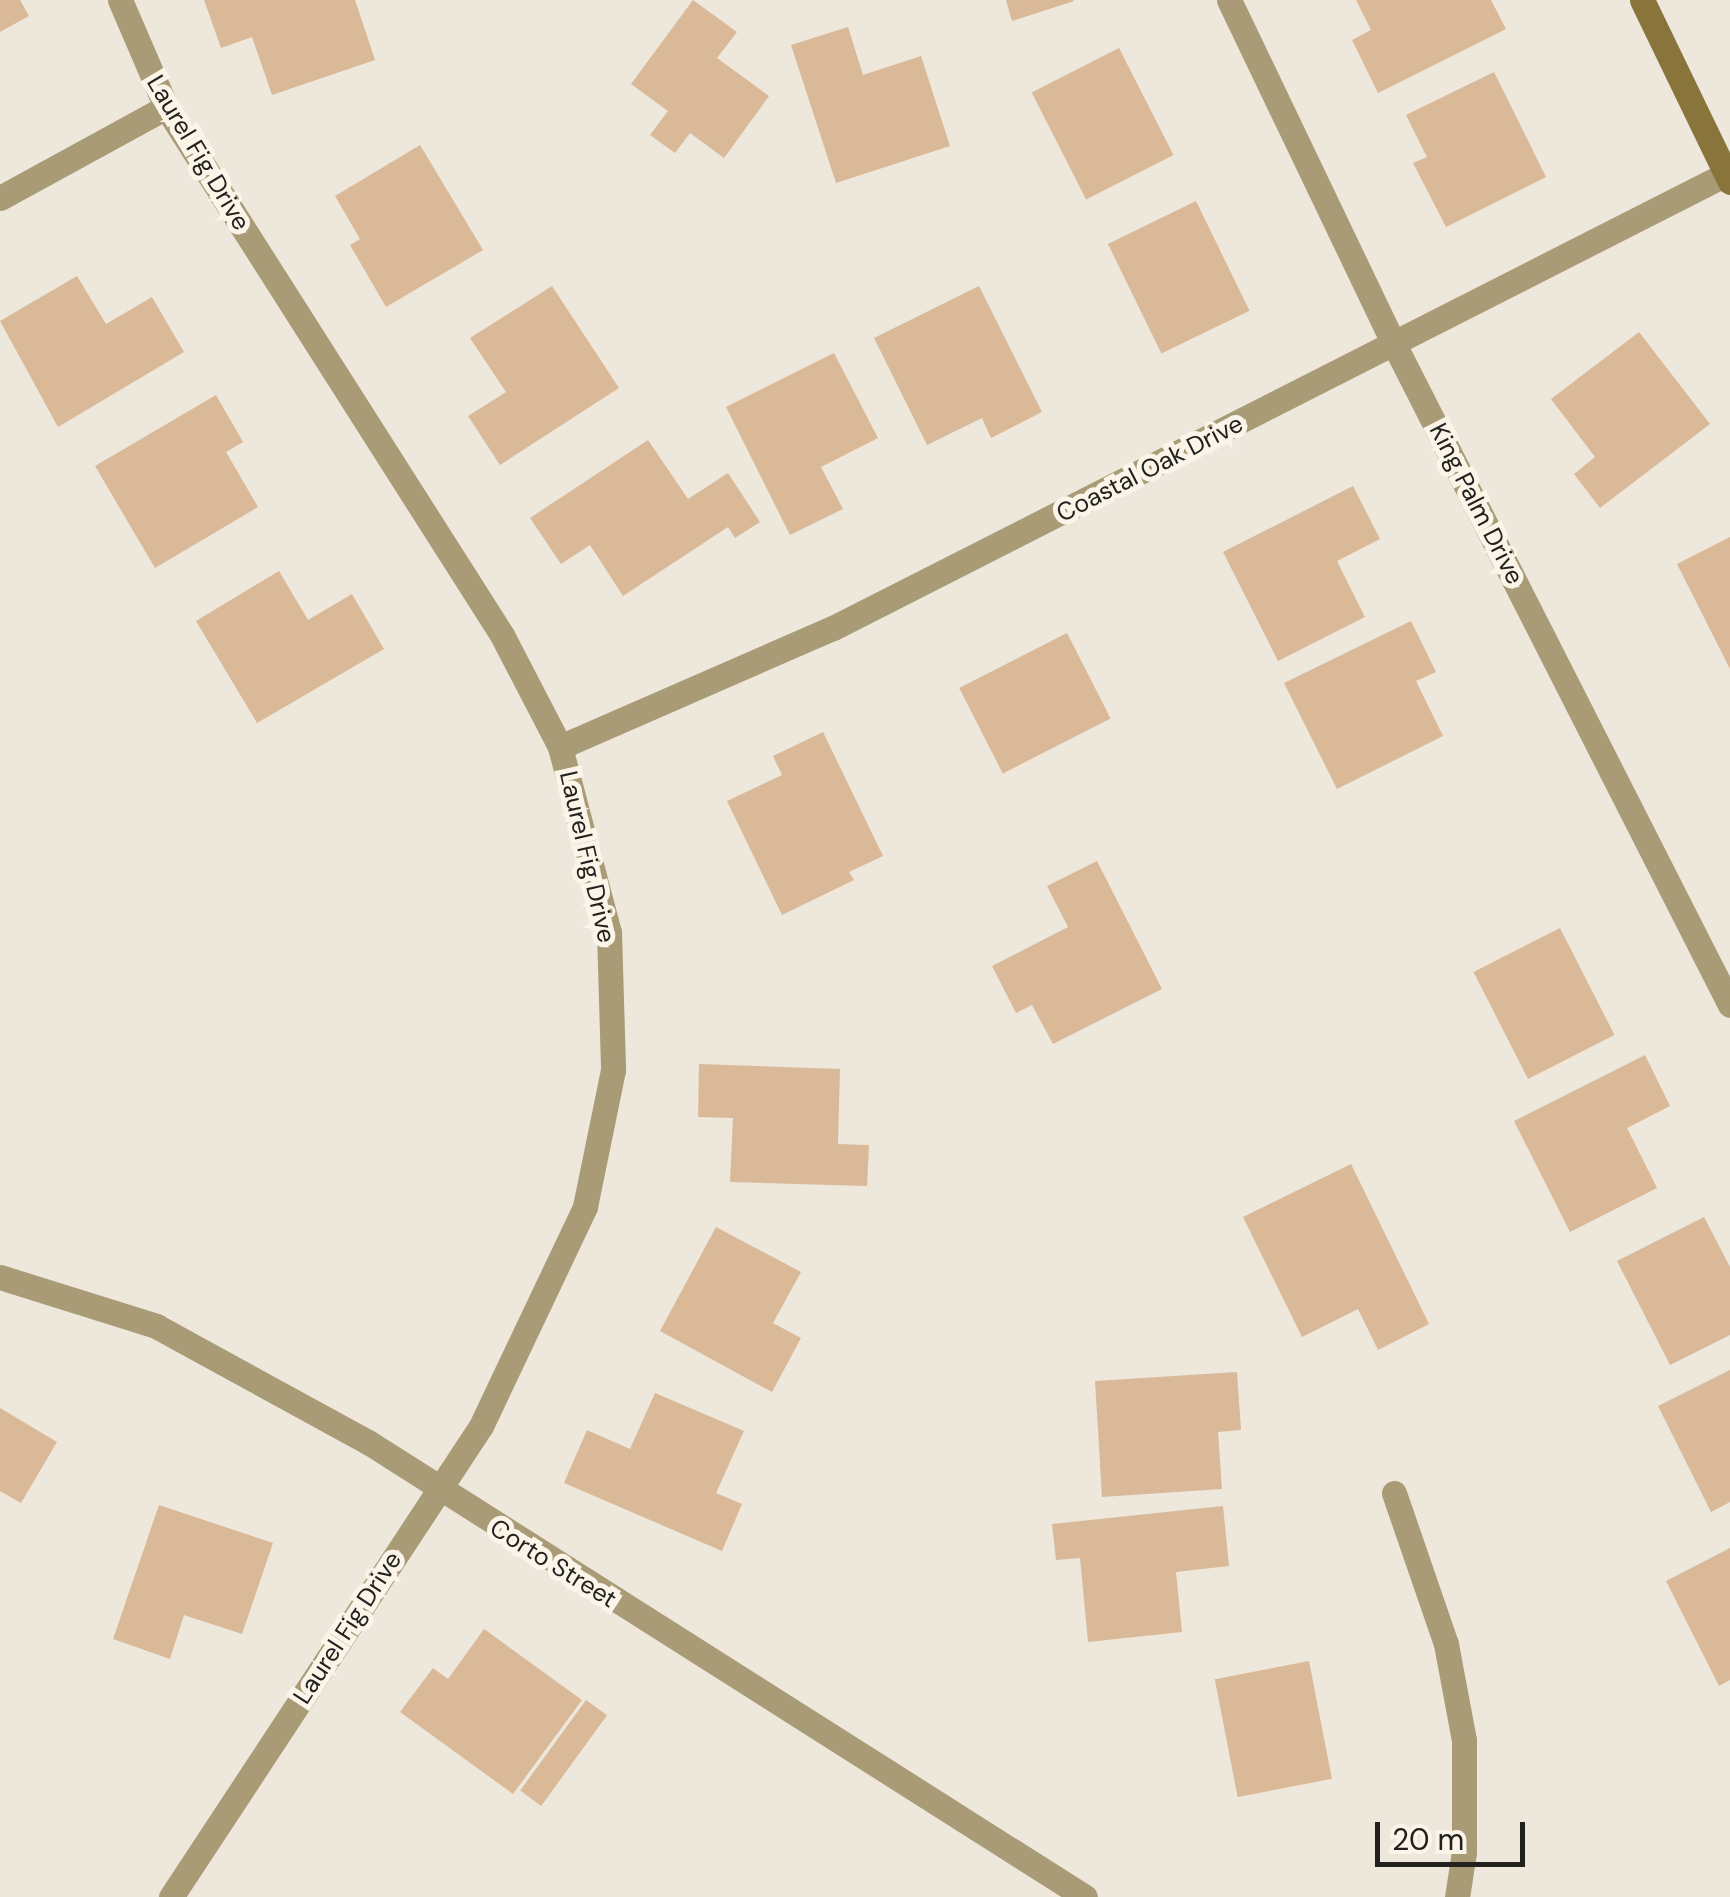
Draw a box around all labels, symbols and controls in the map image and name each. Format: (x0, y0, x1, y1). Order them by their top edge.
street label: Laurel Fig Drive (140, 70, 256, 236)
street label: Coastal Oak Drive (1052, 409, 1248, 529)
street label: King Palm Drive (1423, 418, 1529, 590)
street label: Laurel Fig Drive (553, 768, 621, 946)
street label: Corto Street (484, 1513, 622, 1615)
street label: Laurel Fig Drive (288, 1546, 408, 1710)
scale bar (1380, 1802, 1530, 1864)
text: 20 m (1392, 1820, 1464, 1859)

